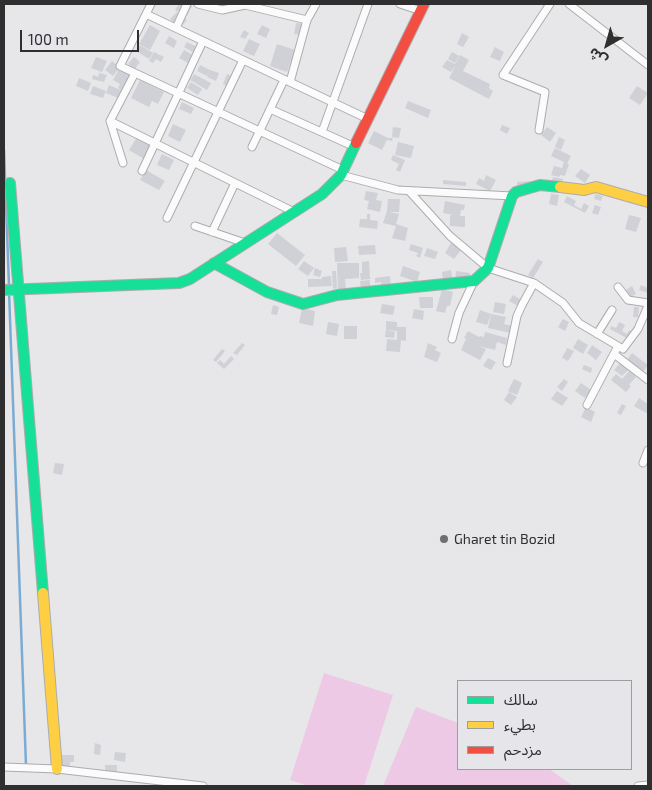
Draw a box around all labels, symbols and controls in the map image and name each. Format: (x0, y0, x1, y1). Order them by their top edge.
scale bar (22, 20, 141, 52)
north arrow (582, 20, 632, 70)
text: 100 m (28, 30, 69, 48)
text: ش (585, 45, 610, 70)
place label: Gharet tin Bozid (454, 531, 555, 547)
marker: Gharet tin Bozid (438, 533, 450, 545)
legend (457, 680, 632, 770)
text: سالك (504, 690, 538, 708)
text: بطيء (504, 715, 536, 733)
text: مزدحم (504, 740, 542, 758)

